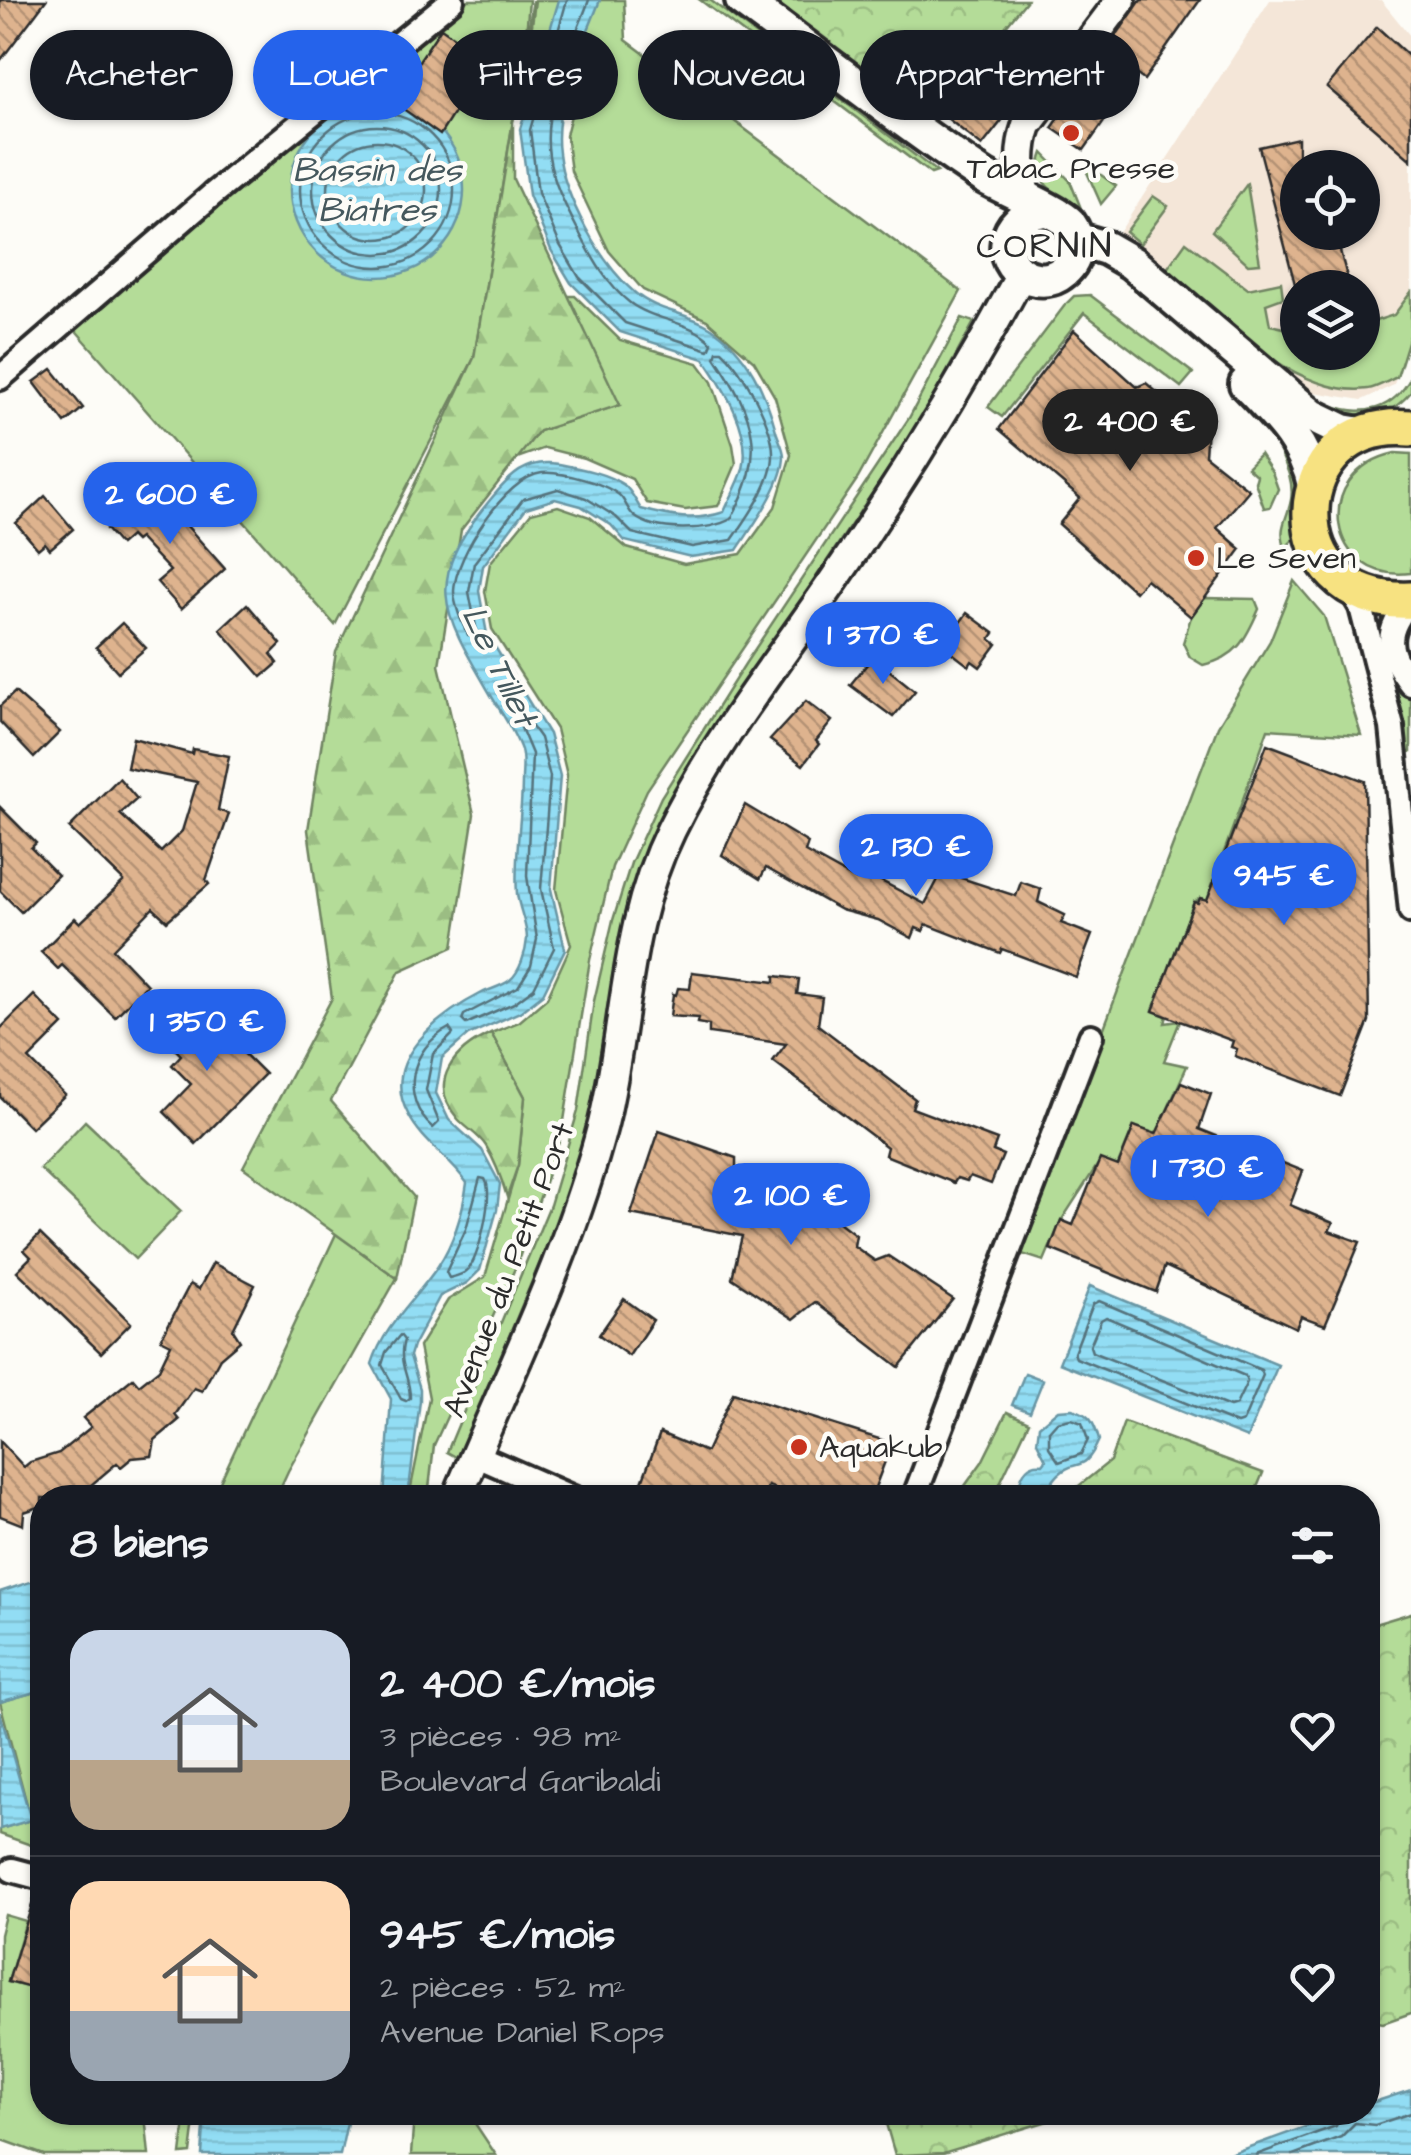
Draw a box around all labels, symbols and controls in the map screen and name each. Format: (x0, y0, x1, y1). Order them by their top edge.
chip: Acheter (30, 30, 233, 120)
chip: Louer (253, 30, 423, 120)
chip: Filtres (443, 30, 618, 120)
chip: Nouveau (638, 30, 840, 120)
chip: Appartement (860, 30, 1140, 120)
marker: Tabac Presse (1060, 122, 1082, 144)
water label: Bassin des Biatres (292, 146, 464, 235)
place label: Tabac Presse (967, 146, 1175, 191)
map controls (1280, 150, 1380, 370)
button: locate (1280, 150, 1380, 250)
district label: CORNIN (976, 222, 1114, 271)
button: layers (1280, 270, 1380, 370)
pin: 2 400 € (1038, 389, 1222, 474)
text: 2 400 € (1064, 399, 1196, 444)
pin: 2 600 € (78, 462, 262, 547)
text: 2 600 € (105, 472, 235, 517)
place label: Le Seven (1216, 536, 1356, 581)
marker: Le Seven (1185, 547, 1207, 569)
water label: Le Tillet (449, 598, 551, 738)
pin: 1 370 € (791, 602, 975, 687)
text: 1 370 € (827, 612, 939, 657)
pin: 2 130 € (824, 814, 1008, 899)
text: 2 130 € (861, 824, 971, 869)
pin: 945 € (1214, 843, 1354, 928)
text: 945 € (1234, 853, 1334, 898)
pin: 1 350 € (115, 989, 299, 1074)
text: 1 350 € (150, 999, 264, 1044)
street label: Avenue du Petit Port (432, 1116, 586, 1424)
pin: 1 730 € (1116, 1135, 1300, 1220)
text: 1 730 € (1152, 1145, 1264, 1190)
pin: 2 100 € (699, 1163, 883, 1248)
text: 2 100 € (734, 1173, 848, 1218)
place label: Aquakub (819, 1425, 942, 1470)
marker: Aquakub (788, 1436, 810, 1458)
text: 8 biens (70, 1516, 209, 1574)
icon: filters (1285, 1518, 1340, 1573)
text: 2 400 €/mois (380, 1656, 656, 1714)
icon: home (150, 1670, 270, 1790)
icon: heart (1285, 1703, 1340, 1758)
text: 3 pièces · 98 m² (380, 1714, 622, 1759)
text: Boulevard Garibaldi (380, 1759, 661, 1804)
text: 945 €/mois (380, 1907, 615, 1965)
icon: home (150, 1921, 270, 2041)
icon: heart (1285, 1954, 1340, 2009)
text: 2 pièces · 52 m² (380, 1965, 626, 2010)
text: Avenue Daniel Rops (380, 2010, 665, 2055)

